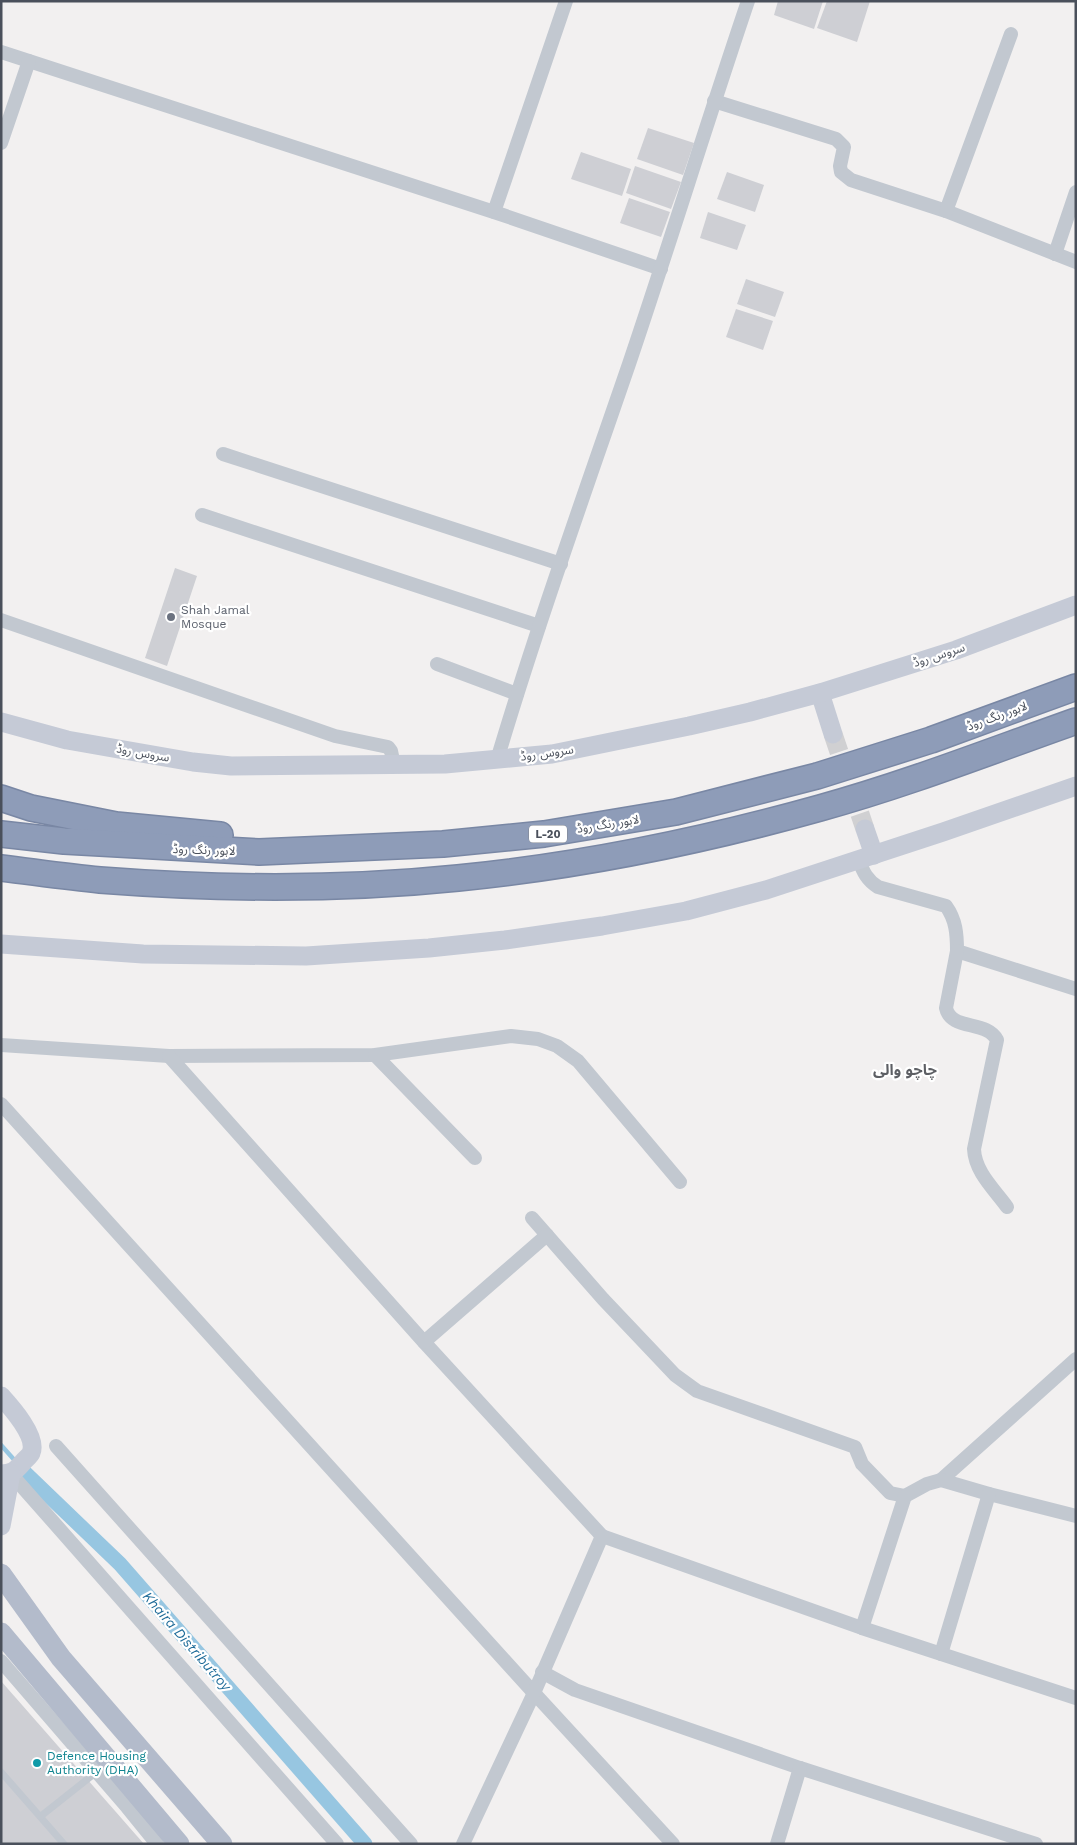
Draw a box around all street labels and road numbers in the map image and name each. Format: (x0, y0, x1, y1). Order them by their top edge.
street label: سروس روڈ (911, 640, 967, 670)
street label: لاہور رنگ روڈ (965, 698, 1029, 733)
street label: سروس روڈ (115, 741, 171, 765)
street label: سروس روڈ (519, 742, 575, 764)
street label: لاہور رنگ روڈ (576, 812, 640, 836)
road number: L-20 (529, 826, 567, 842)
street label: لاہور رنگ روڈ (172, 842, 236, 858)

